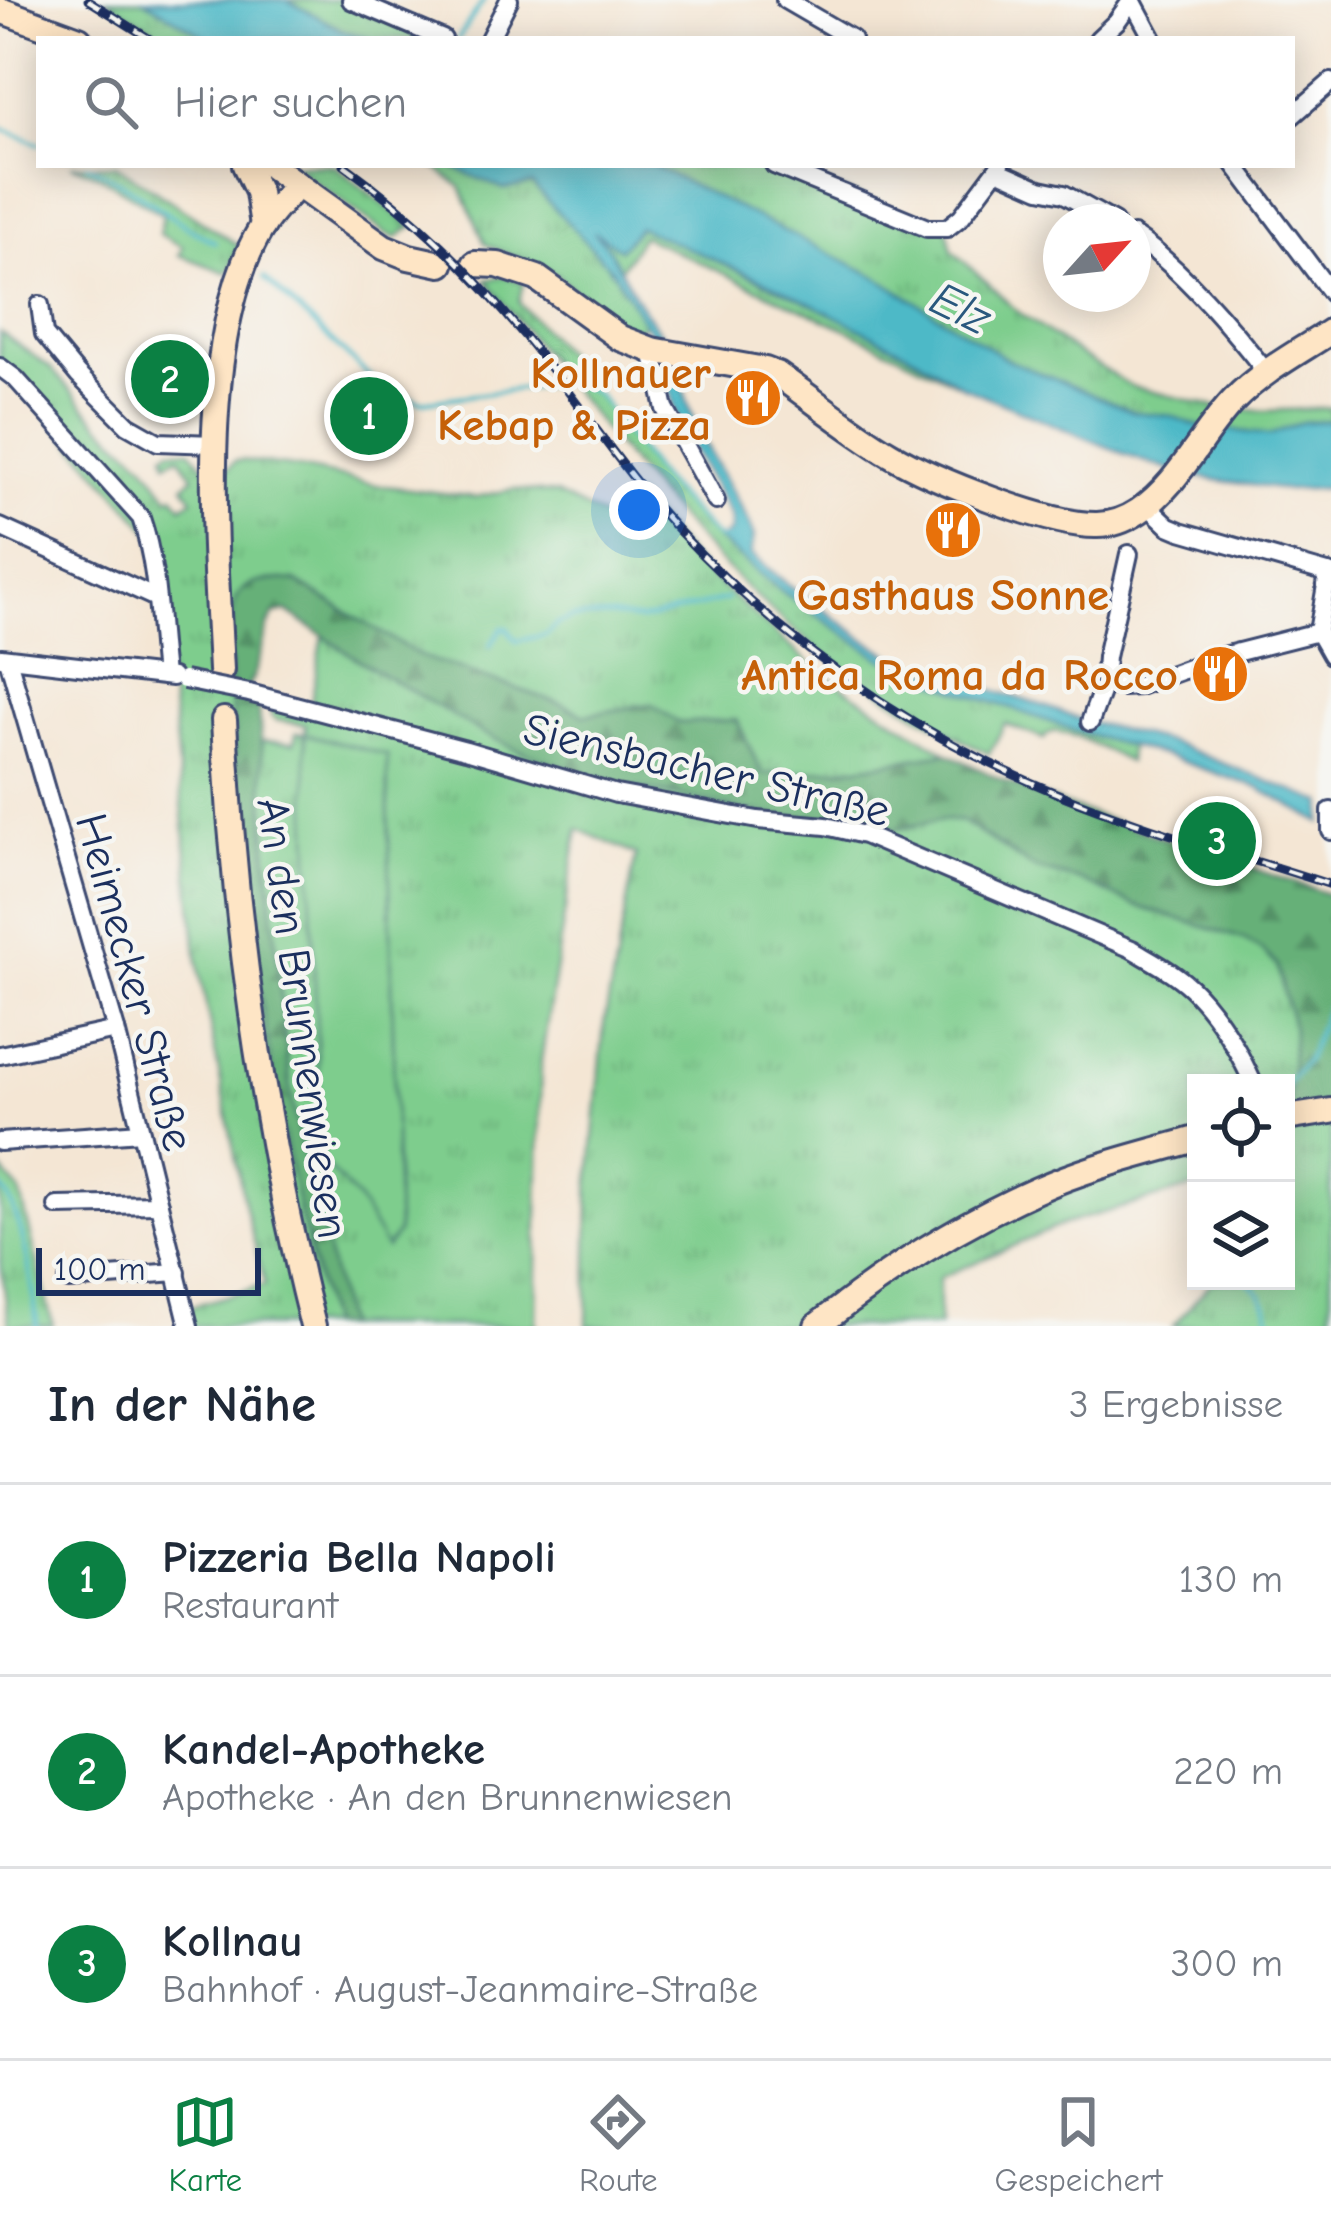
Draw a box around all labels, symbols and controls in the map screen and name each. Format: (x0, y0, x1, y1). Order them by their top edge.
search box (36, 36, 1295, 168)
icon: search (78, 69, 144, 135)
text: Hier suchen (174, 76, 407, 128)
north arrow (1043, 204, 1151, 312)
water label: Elz (921, 271, 1001, 347)
pin: 2 (131, 334, 209, 424)
place label: Kollnauer Kebap & Pizza (437, 347, 711, 451)
restaurant icon: Kollnauer Kebap & Pizza (722, 367, 784, 429)
pin: 1 (330, 371, 408, 461)
your location (609, 480, 669, 540)
restaurant icon: Gasthaus Sonne (922, 499, 984, 561)
place label: Gasthaus Sonne (797, 569, 1109, 621)
restaurant icon: Antica Roma da Rocco (1189, 643, 1251, 705)
place label: Antica Roma da Rocco (741, 649, 1178, 701)
street label: Siensbacher Straße (519, 703, 895, 837)
street label: An den Brunnenwiesen (246, 795, 360, 1242)
pin: 3 (1178, 796, 1256, 886)
street label: Heimecker Straße (65, 808, 205, 1157)
map controls (1187, 1074, 1295, 1290)
button: locate (1187, 1074, 1295, 1182)
button: layers (1187, 1182, 1295, 1290)
scale bar (36, 1242, 261, 1295)
text: 100 m (54, 1250, 146, 1288)
text: In der Nähe (48, 1375, 316, 1434)
text: 3 Ergebnisse (1069, 1382, 1283, 1427)
text: Pizzeria Bella Napoli (162, 1531, 556, 1583)
text: 1 (79, 1557, 95, 1602)
text: 130 m (1179, 1557, 1283, 1602)
text: Restaurant (162, 1583, 338, 1628)
text: Kandel-Apotheke (162, 1723, 485, 1775)
text: 2 (77, 1749, 97, 1794)
text: 220 m (1173, 1749, 1283, 1794)
text: Apotheke · An den Brunnenwiesen (162, 1775, 733, 1820)
text: Kollnau (162, 1915, 302, 1967)
text: 3 (77, 1941, 97, 1986)
text: 300 m (1170, 1941, 1283, 1986)
text: Bahnhof · August-Jeanmaire-Straße (162, 1967, 758, 2012)
tab: Karte (168, 2089, 242, 2199)
tab: Route (579, 2089, 658, 2199)
tab: Gespeichert (994, 2089, 1163, 2199)

